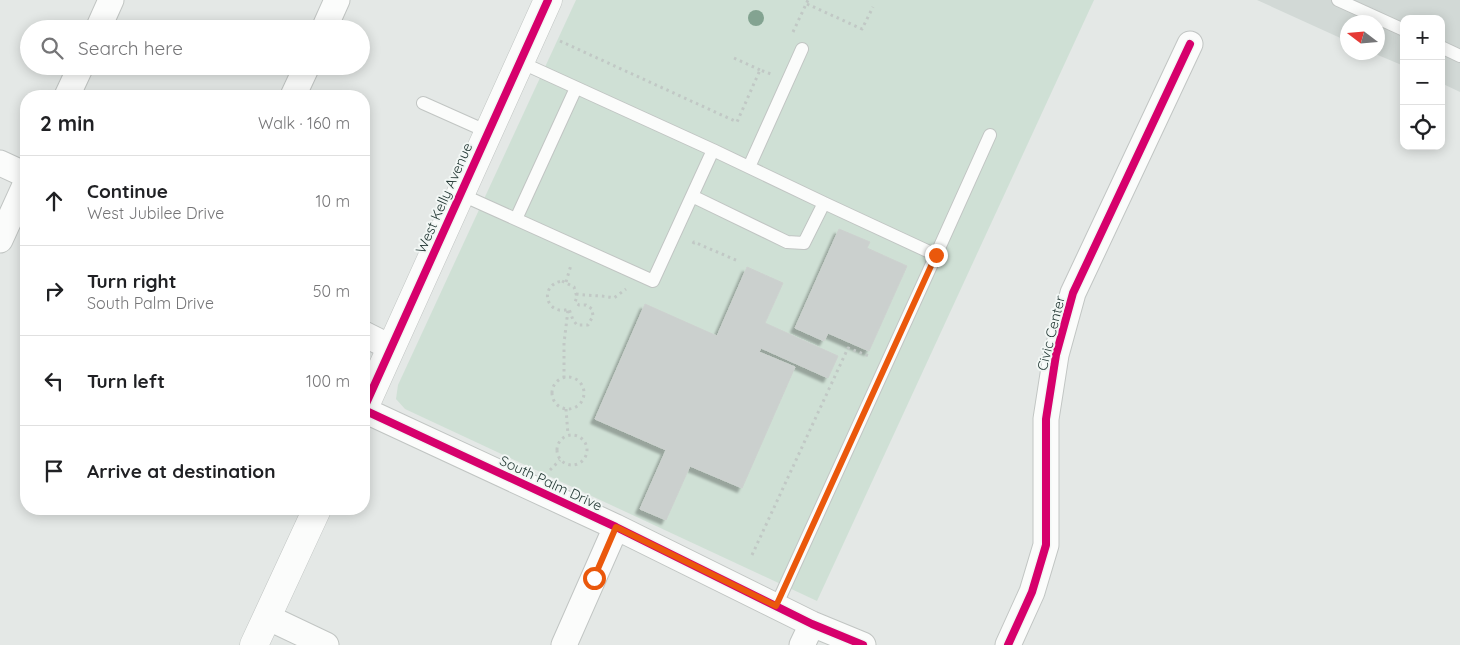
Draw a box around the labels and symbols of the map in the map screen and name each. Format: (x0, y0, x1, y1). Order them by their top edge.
north arrow (1340, 15, 1385, 60)
street label: West Kelly Avenue (412, 140, 477, 256)
route end (925, 244, 948, 267)
street label: Civic Center (1033, 293, 1069, 372)
street label: South Palm Drive (497, 451, 605, 515)
route start (583, 567, 606, 590)

